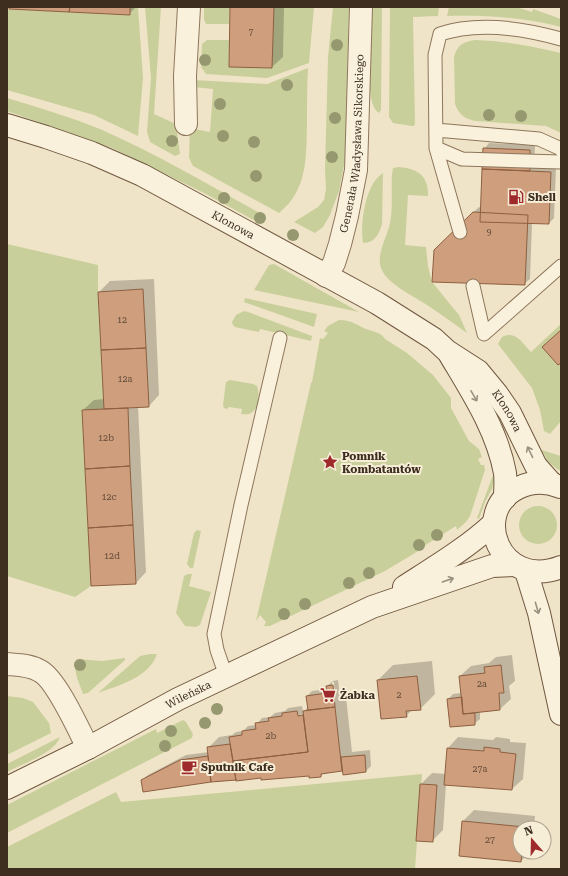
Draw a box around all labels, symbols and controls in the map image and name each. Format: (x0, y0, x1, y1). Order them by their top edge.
house number: 7 (248, 27, 254, 37)
street label: Generała Władysława Sikorskiego (337, 54, 366, 234)
fuel station icon: Shell (507, 188, 525, 206)
place label: Shell (528, 191, 556, 204)
street label: Klonowa (210, 208, 257, 242)
house number: 9 (486, 227, 492, 237)
house number: 12 (117, 315, 127, 325)
house number: 12a (118, 374, 133, 384)
street label: Klonowa (489, 387, 525, 434)
one-way arrow (471, 390, 479, 402)
house number: 12b (98, 433, 114, 443)
one-way arrow (526, 446, 533, 458)
place label: Pomnik Kombatantów (342, 450, 421, 476)
place icon: Pomnik Kombatantów (321, 453, 339, 471)
house number: 12c (101, 492, 117, 502)
house number: 12d (104, 551, 120, 561)
one-way arrow (442, 576, 454, 584)
one-way arrow (534, 601, 541, 614)
street label: Wileńska (163, 678, 213, 711)
house number: 2a (477, 679, 487, 689)
supermarket icon: Żabka (319, 686, 337, 704)
place label: Żabka (340, 688, 375, 702)
house number: 2 (396, 690, 402, 700)
house number: 2b (266, 731, 277, 741)
cafe icon: Sputnik Cafe (180, 758, 198, 776)
place label: Sputnik Cafe (201, 761, 274, 774)
house number: 27a (473, 764, 488, 774)
north arrow (512, 820, 552, 860)
text: N (523, 823, 535, 839)
house number: 27 (485, 835, 495, 845)

